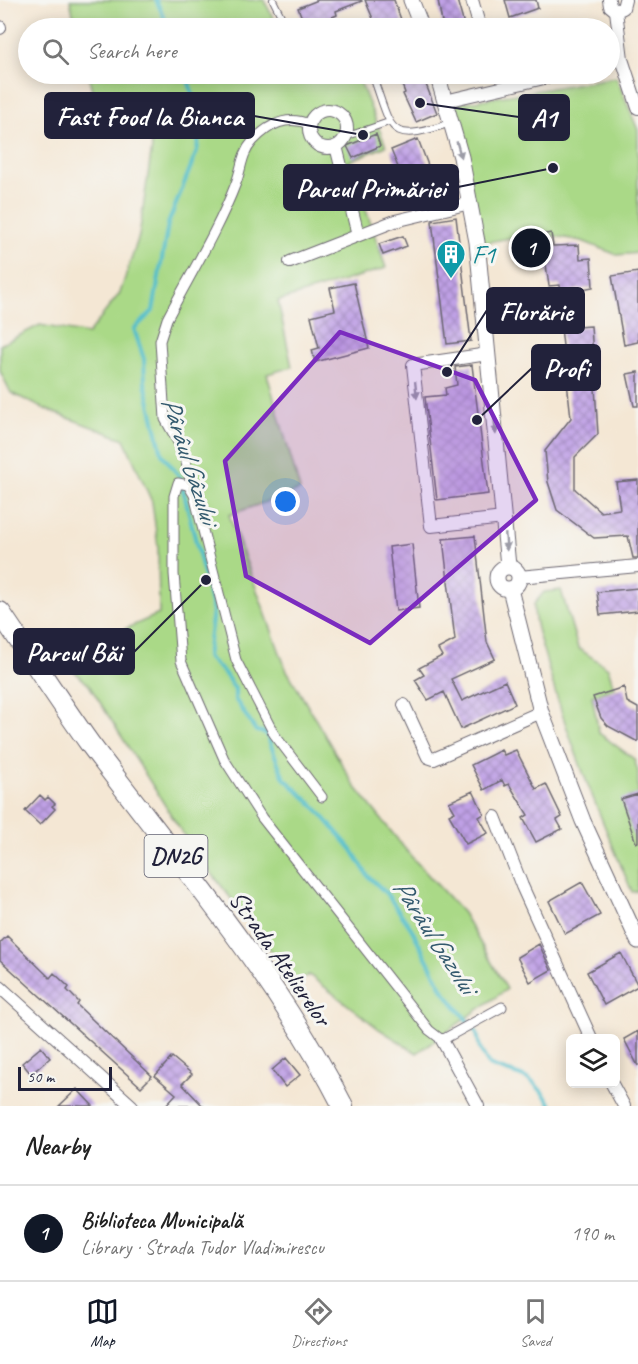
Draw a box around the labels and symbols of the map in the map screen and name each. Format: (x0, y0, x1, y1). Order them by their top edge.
callout: Fast Food la Bianca (45, 93, 254, 138)
callout: A1 (519, 95, 569, 140)
text: Fast Food la Bianca (57, 99, 245, 133)
text: A1 (531, 101, 560, 135)
one-way arrow (455, 141, 464, 159)
callout: Parcul Primăriei (284, 165, 458, 210)
text: Parcul Primăriei (296, 171, 450, 205)
pin: 1 (512, 226, 550, 270)
building icon: F1 (435, 238, 467, 280)
place label: F1 (472, 238, 497, 271)
callout: Florărie (487, 288, 584, 333)
text: Florărie (499, 294, 575, 328)
callout: Profi (532, 345, 600, 390)
text: Profi (544, 351, 593, 385)
one-way arrow (411, 380, 421, 399)
water label: Pârâul Gâzului (154, 393, 228, 534)
one-way arrow (490, 417, 500, 436)
your location (271, 487, 300, 516)
one-way arrow (501, 533, 511, 552)
callout: Parcul Băi (14, 629, 134, 674)
text: Parcul Băi (26, 635, 125, 669)
road number: DN2G (144, 835, 207, 877)
water label: Pârâul Gazului (386, 873, 488, 1004)
street label: Strada Atelierelor (222, 884, 340, 1034)
scale bar (18, 1064, 112, 1092)

